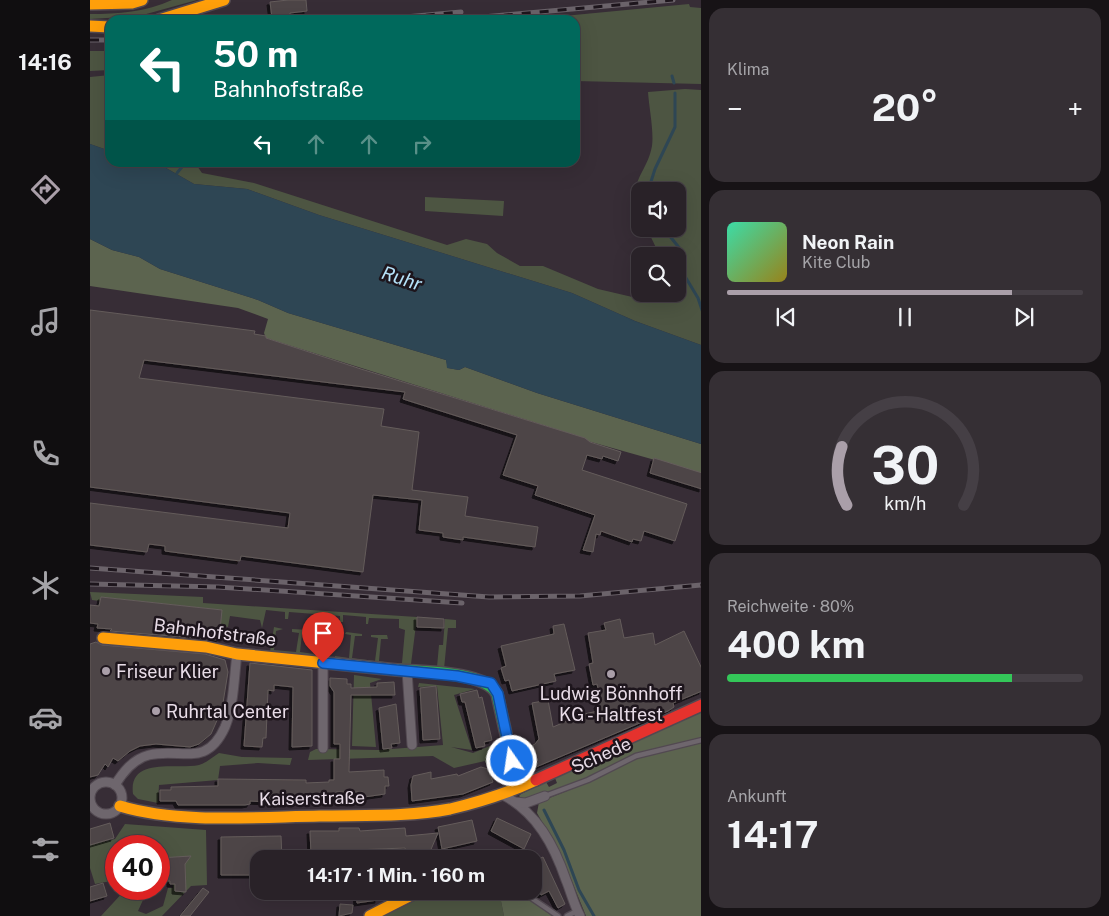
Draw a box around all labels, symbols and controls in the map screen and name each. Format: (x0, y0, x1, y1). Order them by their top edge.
text: 50 m (213, 34, 298, 75)
icon: left (130, 35, 195, 100)
text: 14:16 (18, 49, 72, 75)
text: Klima (727, 60, 769, 79)
text: Bahnhofstraße (213, 76, 364, 102)
text: 20° (872, 85, 938, 130)
text: − (727, 92, 743, 125)
text: + (1067, 92, 1083, 125)
icon: left (249, 130, 277, 158)
icon: ahead (302, 130, 330, 158)
icon: ahead (355, 130, 383, 158)
icon: right (408, 130, 436, 158)
icon: directions (28, 172, 63, 207)
map controls (631, 182, 686, 302)
button: sound (631, 182, 686, 237)
text: Neon Rain (802, 231, 894, 253)
button: search (631, 247, 686, 302)
text: Kite Club (802, 253, 870, 272)
water label: Ruhr (379, 261, 426, 295)
icon: previous (772, 303, 800, 331)
icon: pause (891, 303, 919, 331)
icon: next (1010, 303, 1038, 331)
icon: music (28, 304, 63, 339)
text: 30 (871, 435, 939, 496)
icon: phone (28, 436, 63, 471)
text: km/h (884, 493, 926, 514)
icon: climate (28, 568, 63, 603)
text: Reichweite · 80% (727, 597, 854, 616)
pin (302, 612, 344, 663)
street label: Bahnhofstraße (152, 614, 278, 650)
icon: arrive (309, 619, 337, 647)
text: 400 km (727, 622, 865, 667)
place label: Friseur Klier (116, 661, 219, 682)
marker: Friseur Klier (100, 665, 112, 677)
marker: Ludwig Bönnhoff KG - Haltfest (605, 668, 617, 680)
place label: Ludwig Bönnhoff KG - Haltfest (540, 683, 682, 725)
icon: car (28, 700, 63, 735)
place label: Ruhrtal Center (166, 701, 289, 722)
marker: Ruhrtal Center (150, 705, 162, 717)
street label: Schede (568, 733, 634, 777)
position arrow (485, 734, 537, 786)
street label: Kaiserstraße (259, 787, 365, 809)
text: Ankunft (727, 787, 787, 806)
text: 14:17 (727, 812, 819, 857)
icon: filters (28, 832, 63, 867)
speed limit sign: 40 (105, 835, 170, 900)
text: 14:17 · 1 Min. · 160 m (307, 864, 485, 886)

